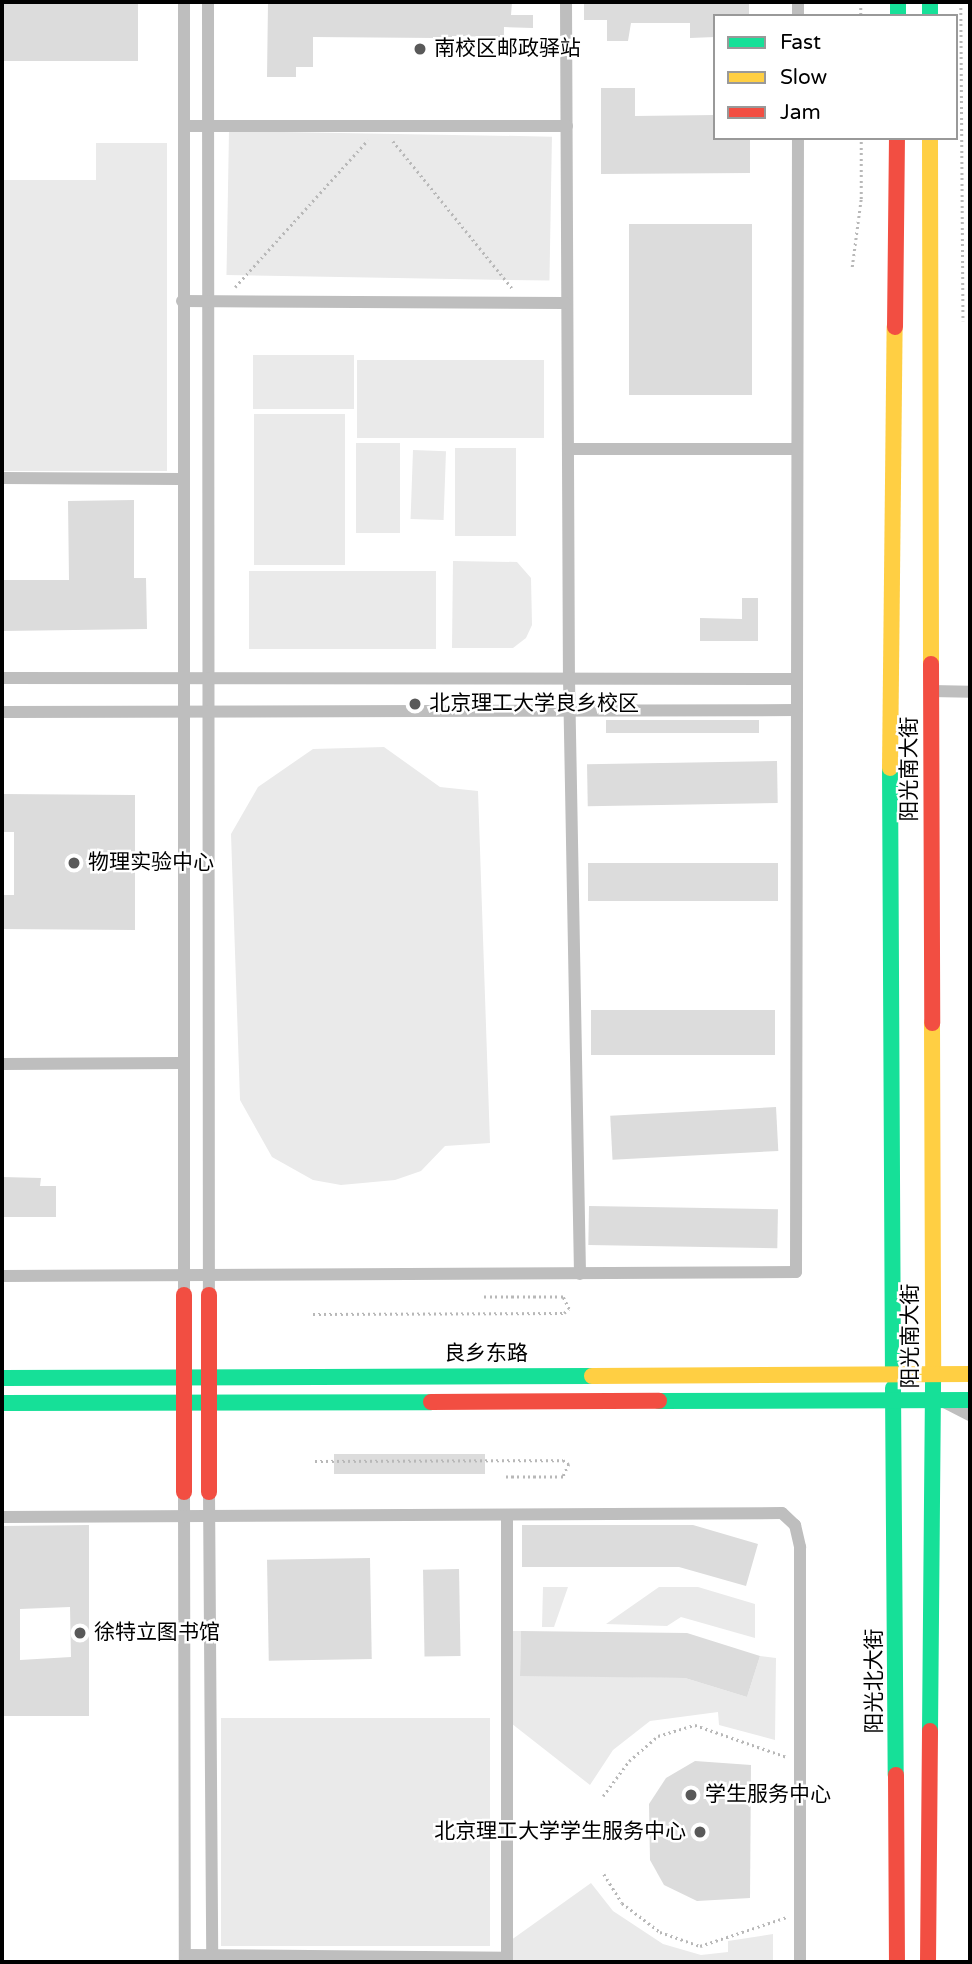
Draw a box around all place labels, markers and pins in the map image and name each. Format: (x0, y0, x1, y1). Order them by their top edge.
place label: 南校区邮政驿站 (434, 36, 581, 62)
marker: 南校区邮政驿站 (412, 41, 428, 57)
place label: 北京理工大学良乡校区 (429, 691, 639, 717)
marker: 北京理工大学良乡校区 (407, 696, 423, 712)
place label: 物理实验中心 (88, 850, 214, 876)
marker: 物理实验中心 (66, 855, 82, 871)
place label: 徐特立图书馆 (94, 1620, 220, 1646)
marker: 徐特立图书馆 (72, 1625, 88, 1641)
place label: 学生服务中心 (705, 1782, 831, 1808)
marker: 学生服务中心 (683, 1787, 699, 1803)
place label: 北京理工大学学生服务中心 (434, 1819, 686, 1845)
marker: 北京理工大学学生服务中心 (692, 1824, 708, 1840)

